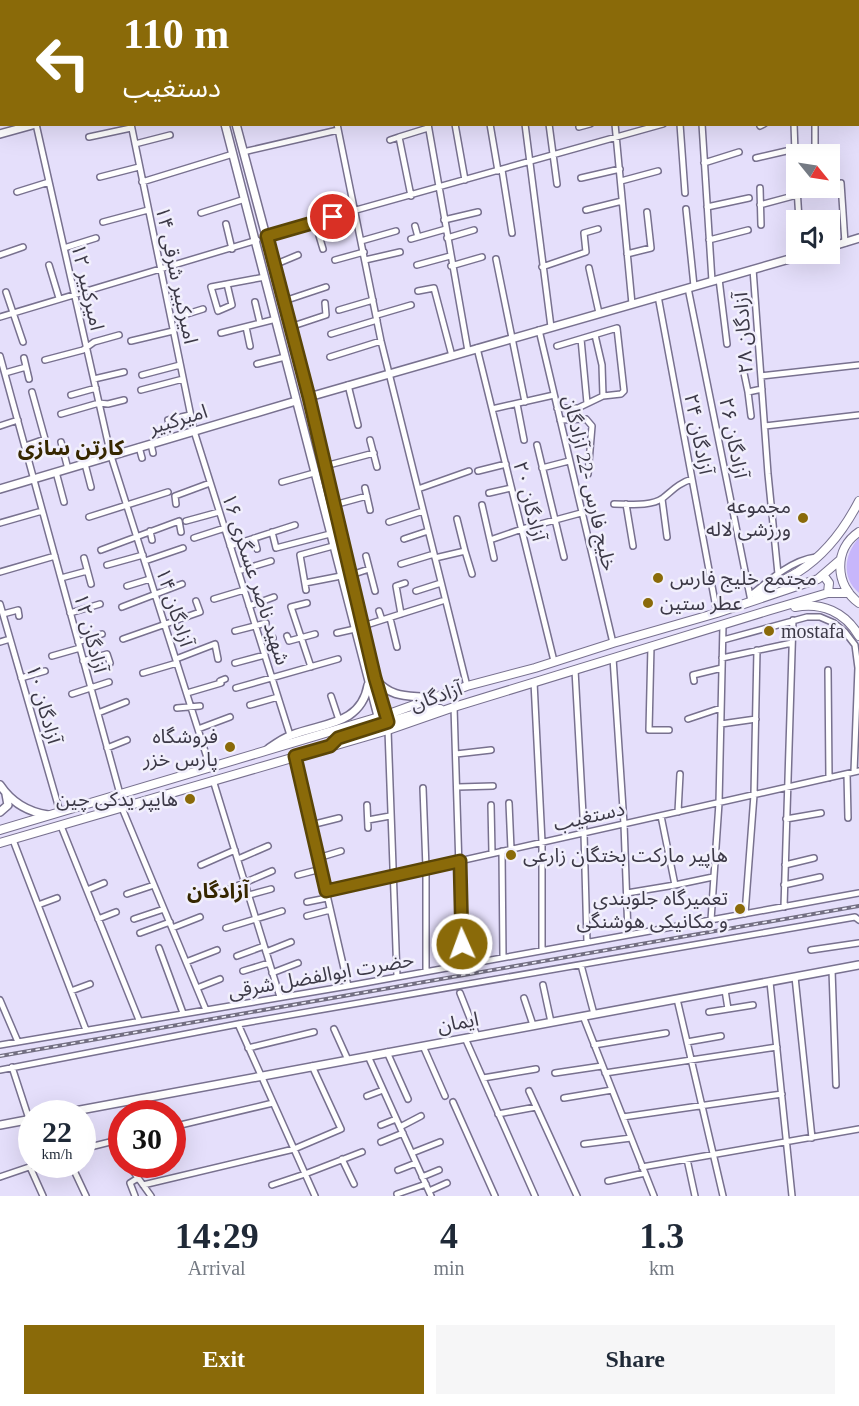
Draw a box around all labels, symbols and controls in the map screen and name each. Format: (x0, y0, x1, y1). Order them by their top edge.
text: 110 m (123, 11, 229, 57)
icon: left (24, 24, 102, 102)
text: دستغیب (123, 73, 221, 103)
north arrow (786, 144, 840, 198)
map controls (786, 144, 840, 264)
pin (307, 191, 358, 242)
icon: arrive (316, 200, 349, 233)
street label: ۱۴ امیرکبیر شرقی (151, 204, 202, 346)
button: sound (786, 210, 840, 264)
street label: امیرکبیر ۱۲ (66, 242, 109, 333)
street label: ۲۸ آزادگان (729, 290, 758, 374)
street label: ۲۴ آزادگان (679, 392, 718, 477)
street label: خلیج فارس -22 آزادگان (555, 393, 621, 574)
street label: ۲۶ آزادگان (714, 396, 753, 481)
street label: امیرکبیر (145, 400, 210, 440)
district label: کارتن سازی (18, 436, 125, 460)
street label: ۲۰ آزادگان (508, 459, 551, 545)
street label: ۱۶ شهید ناصر عسگری (217, 490, 294, 668)
place label: مجموعه ورزشی لاله (706, 495, 791, 541)
marker: مجموعه ورزشی لاله (796, 511, 810, 525)
street label: ۱۴ آزادگان (151, 565, 198, 651)
place label: مجتمع خلیج فارس (670, 567, 817, 593)
marker: مجتمع خلیج فارس (651, 571, 665, 585)
street label: ۱۲ آزادگان (69, 591, 112, 677)
place label: عطر ستین (660, 592, 742, 615)
marker: عطر ستین (641, 596, 655, 610)
place label: mostafa (781, 620, 844, 642)
marker: mostafa (762, 624, 776, 638)
street label: ۱۰ آزادگان (21, 662, 66, 748)
street label: آزادگان (407, 676, 466, 716)
place label: فروشگاه پارس خزر (142, 725, 218, 772)
marker: فروشگاه پارس خزر (223, 740, 237, 754)
place label: هایپر یدکی چین (56, 788, 178, 812)
marker: هایپر یدکی چین (183, 792, 197, 806)
street label: دستغیب (551, 797, 627, 835)
place label: هاپیر مارکت بختگان زارعی (523, 844, 728, 868)
marker: هاپیر مارکت بختگان زارعی (504, 848, 518, 862)
district label: آزادگان (187, 879, 250, 903)
place label: تعمیرگاه جلوبندی و مکانیکی هوشنگی (577, 887, 728, 933)
marker: تعمیرگاه جلوبندی و مکانیکی هوشنگی (733, 902, 747, 916)
position arrow (430, 912, 494, 976)
street label: حضرت ابوالفضل شرقی (226, 948, 416, 1003)
street label: ایمان (435, 1008, 481, 1037)
speed limit sign: 30 (108, 1100, 186, 1178)
text: 22 (42, 1115, 72, 1148)
text: km/h (42, 1146, 72, 1162)
text: 14:29 (175, 1216, 259, 1256)
text: 4 (440, 1216, 458, 1256)
text: 1.3 (639, 1216, 684, 1256)
text: Arrival (188, 1257, 246, 1279)
text: min (433, 1257, 465, 1279)
text: km (649, 1257, 675, 1279)
button: Exit (24, 1325, 424, 1394)
button: Share (436, 1325, 835, 1394)

